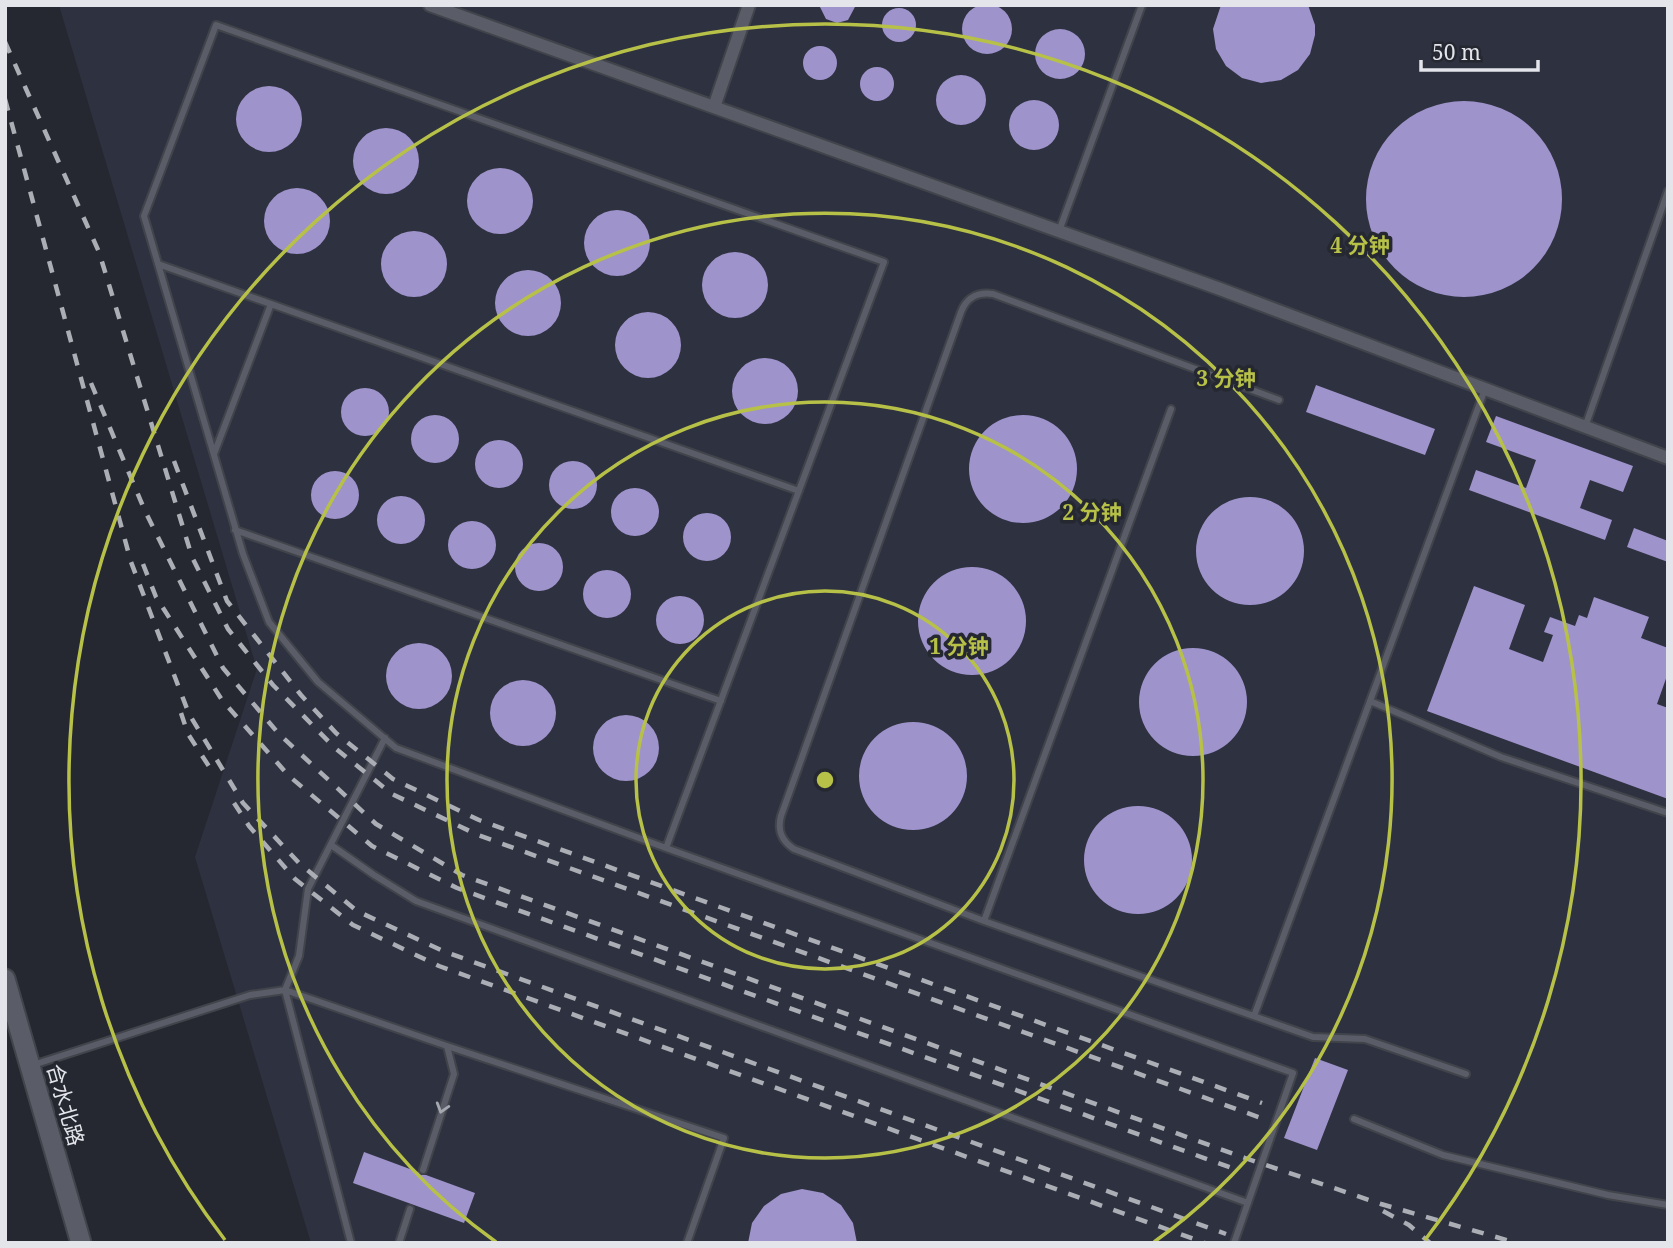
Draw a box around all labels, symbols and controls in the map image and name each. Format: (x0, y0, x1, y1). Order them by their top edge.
scale bar (1421, 28, 1538, 72)
text: 50 m (1432, 38, 1481, 66)
text: 4 分钟 (1330, 231, 1390, 259)
text: 3 分钟 (1196, 364, 1256, 392)
text: 2 分钟 (1062, 498, 1122, 526)
text: 1 分钟 (929, 632, 989, 660)
centre of rings (813, 768, 837, 792)
street label: 合水北路 (41, 1060, 91, 1149)
one-way arrow (436, 1101, 450, 1114)

